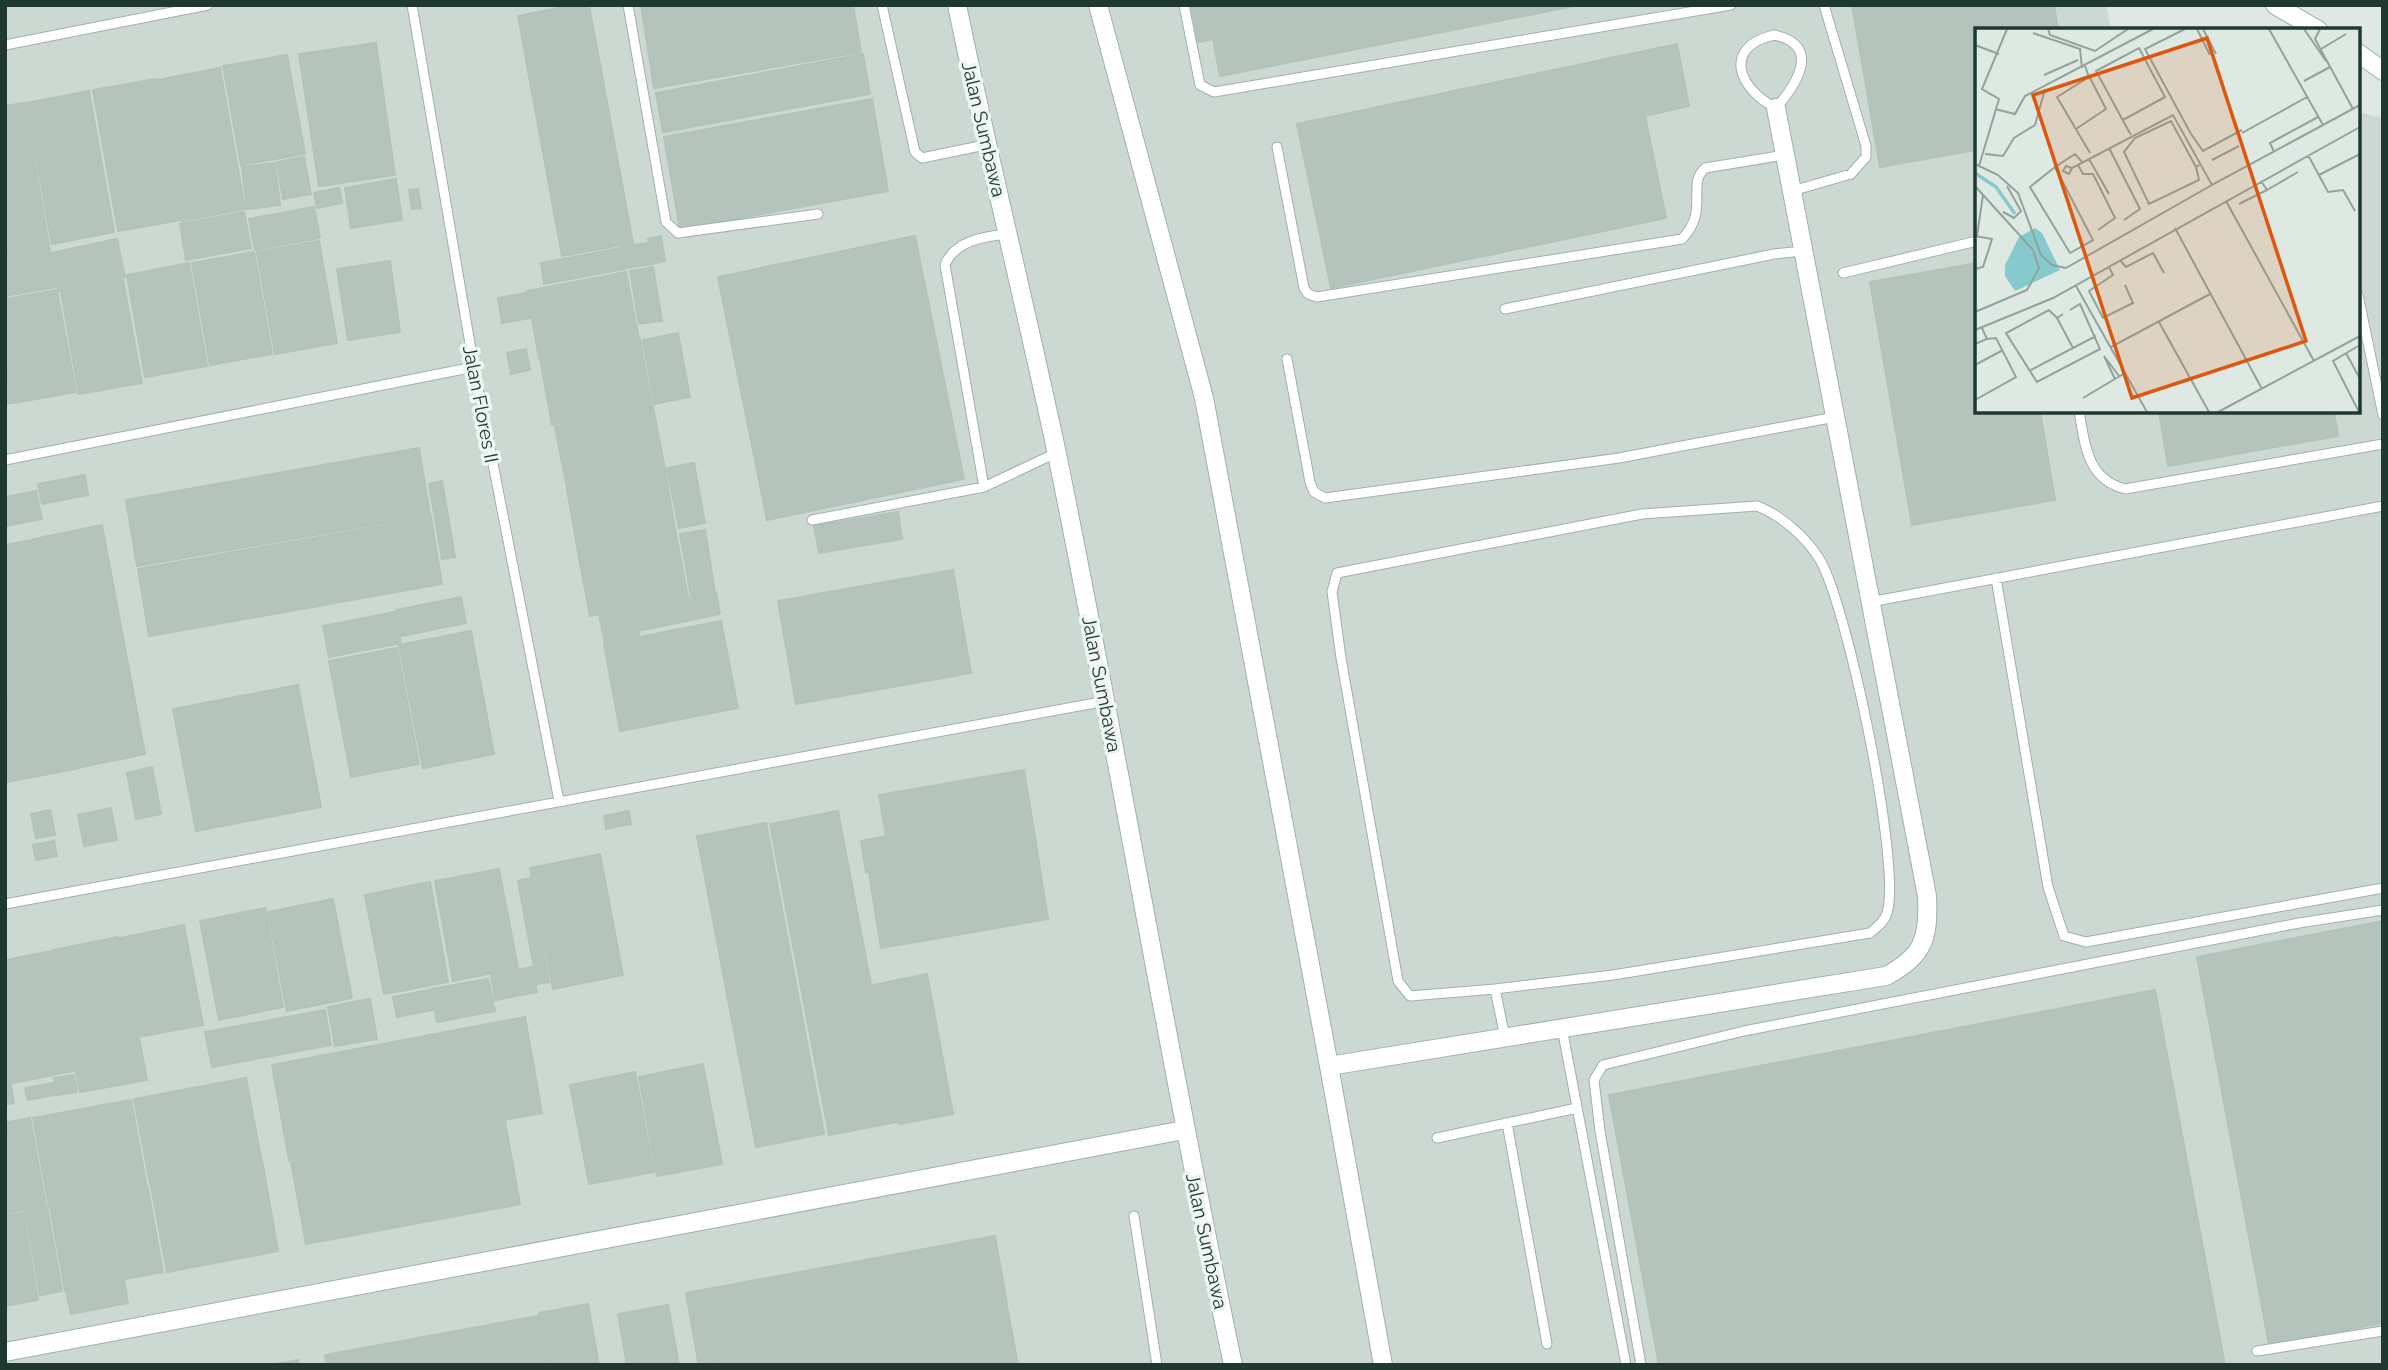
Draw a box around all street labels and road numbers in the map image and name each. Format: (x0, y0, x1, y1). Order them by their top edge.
street label: Jalan Sumbawa (958, 59, 1010, 199)
street label: Jalan Flores II (459, 343, 503, 465)
street label: Jalan Sumbawa (1078, 614, 1126, 754)
street label: Jalan Sumbawa (1182, 1171, 1232, 1311)

